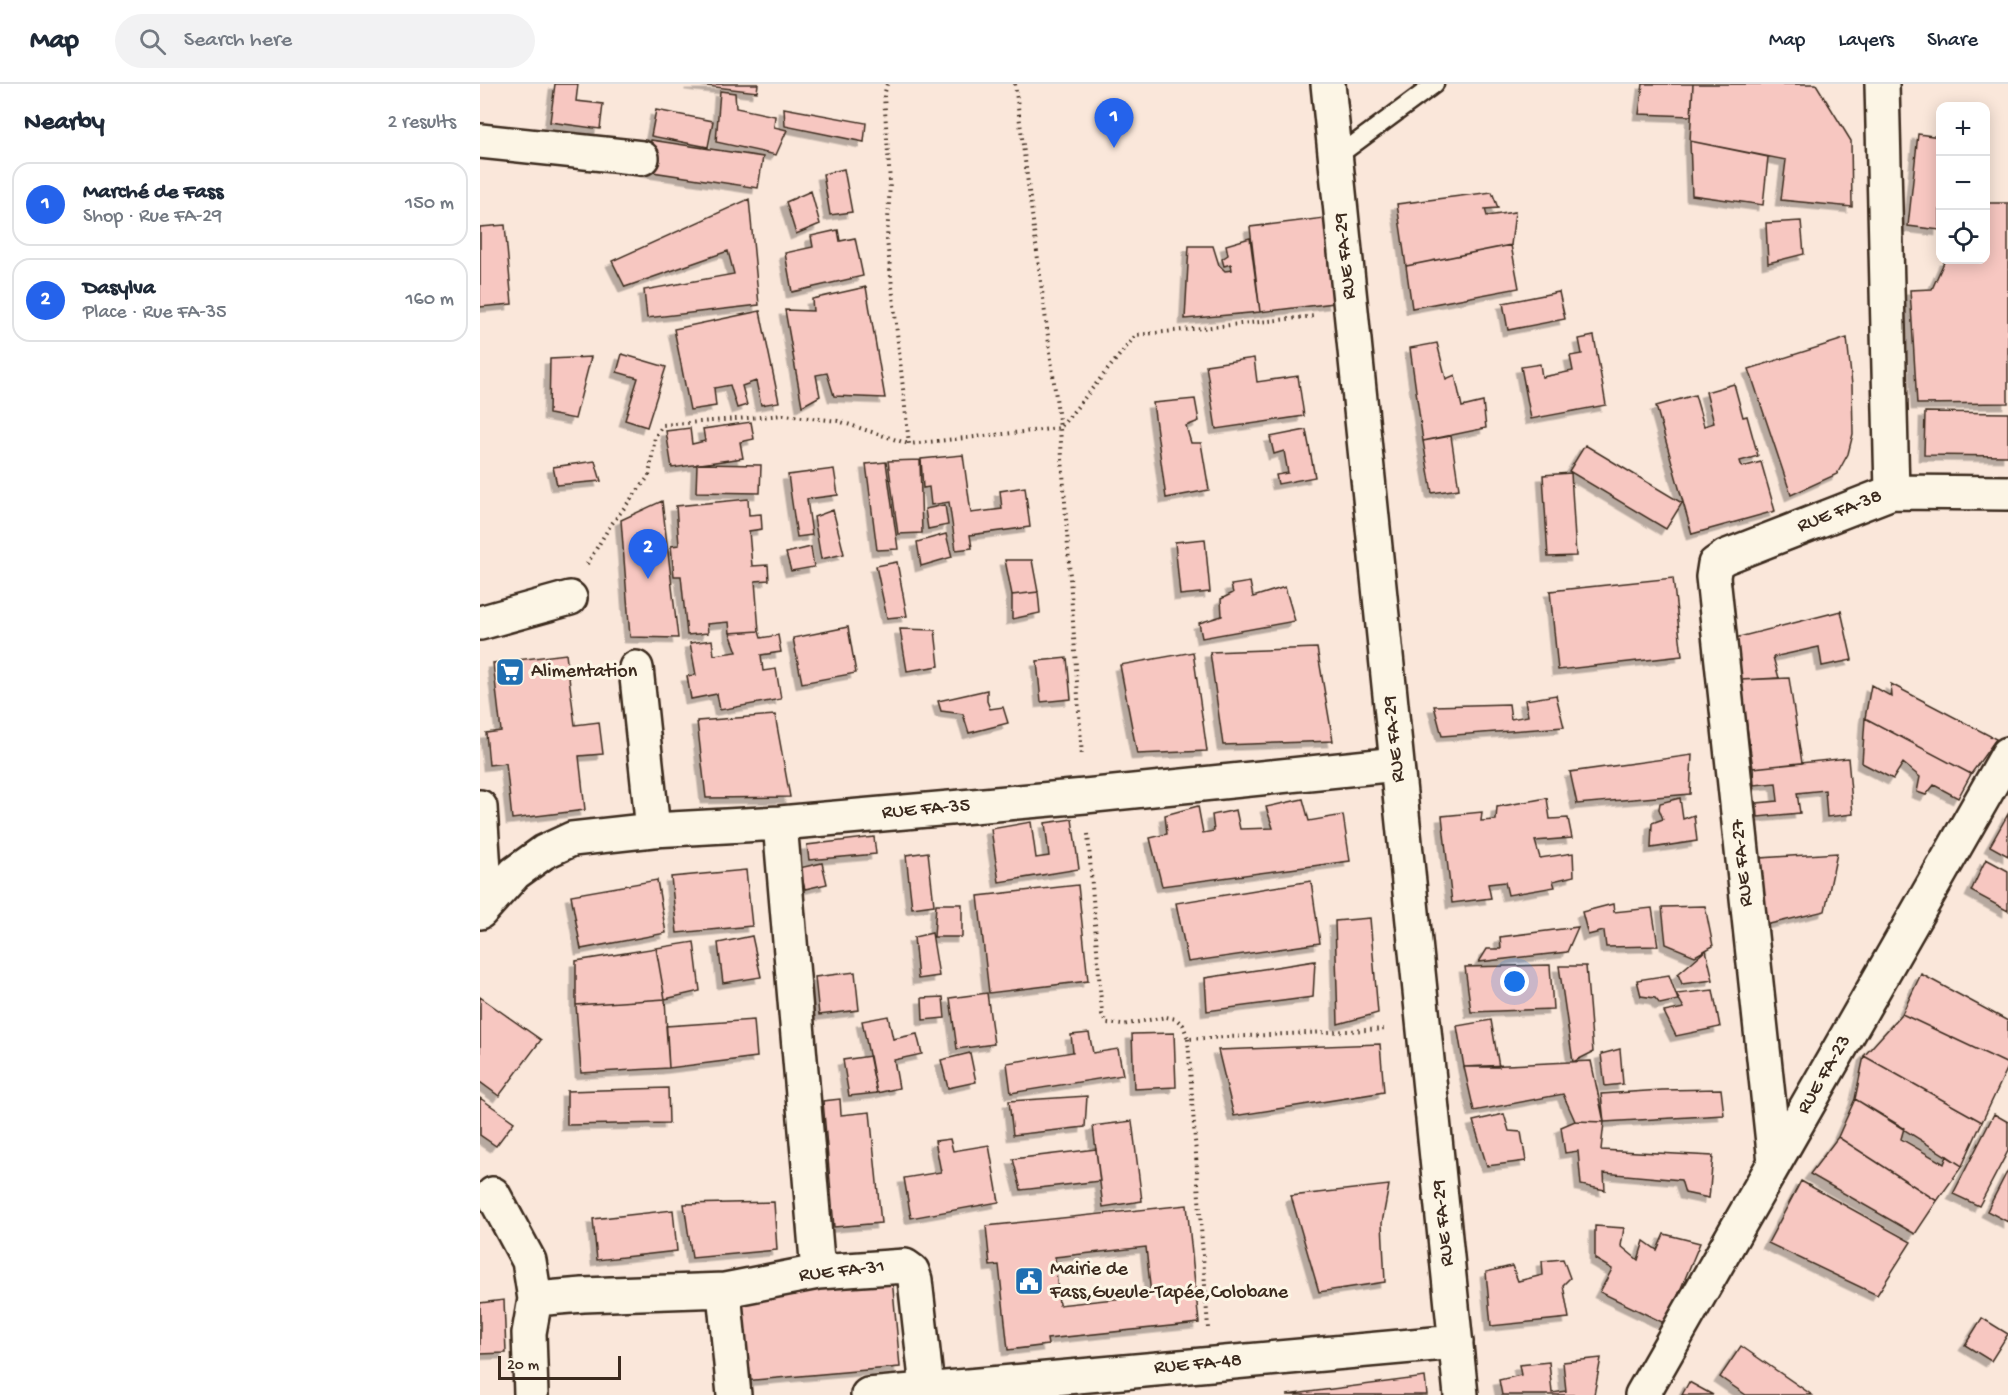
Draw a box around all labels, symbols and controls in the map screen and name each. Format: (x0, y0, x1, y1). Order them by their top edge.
search box (115, 14, 535, 68)
text: Map (30, 25, 79, 58)
icon: search (136, 25, 169, 58)
text: Search here (184, 28, 292, 54)
text: Map (1769, 29, 1805, 54)
text: Layers (1838, 29, 1894, 54)
text: Share (1927, 29, 1978, 54)
pin: 1 (1094, 98, 1134, 148)
map controls (1936, 102, 1990, 264)
button: + (1936, 102, 1990, 156)
text: Nearby (24, 108, 105, 139)
text: 2 results (387, 112, 456, 135)
button: − (1936, 156, 1990, 210)
text: Marché de Fass (83, 180, 223, 206)
text: 1 (41, 193, 50, 216)
text: 150 m (405, 193, 454, 216)
text: Shop · Rue FA-29 (83, 206, 222, 229)
button: locate (1936, 210, 1990, 264)
street label: RUE FA-29 (1330, 211, 1362, 301)
text: Dasylva (83, 276, 155, 302)
text: 2 (41, 289, 50, 312)
text: 160 m (405, 289, 454, 312)
text: Place · Rue FA-35 (83, 302, 227, 325)
street label: RUE FA-38 (1794, 485, 1886, 539)
pin: 2 (628, 530, 668, 579)
supermarket icon: Alimentation (494, 656, 526, 688)
place label: Alimentation (531, 661, 638, 684)
street label: RUE FA-29 (1379, 694, 1411, 784)
street label: RUE FA-35 (881, 795, 971, 825)
street label: RUE FA-27 (1727, 818, 1759, 908)
your location (1500, 967, 1529, 996)
street label: RUE FA-23 (1793, 1031, 1857, 1119)
street label: RUE FA-29 (1428, 1178, 1460, 1268)
street label: RUE FA-31 (798, 1256, 886, 1288)
place label: Mairie de Fass,Gueule-Tapée,Colobane (1049, 1259, 1289, 1305)
public building icon: Mairie de Fass,Gueule-Tapée,Colobane (1013, 1265, 1045, 1297)
street label: RUE FA-48 (1153, 1350, 1243, 1380)
scale bar (498, 1353, 621, 1380)
text: 20 m (507, 1357, 539, 1376)

